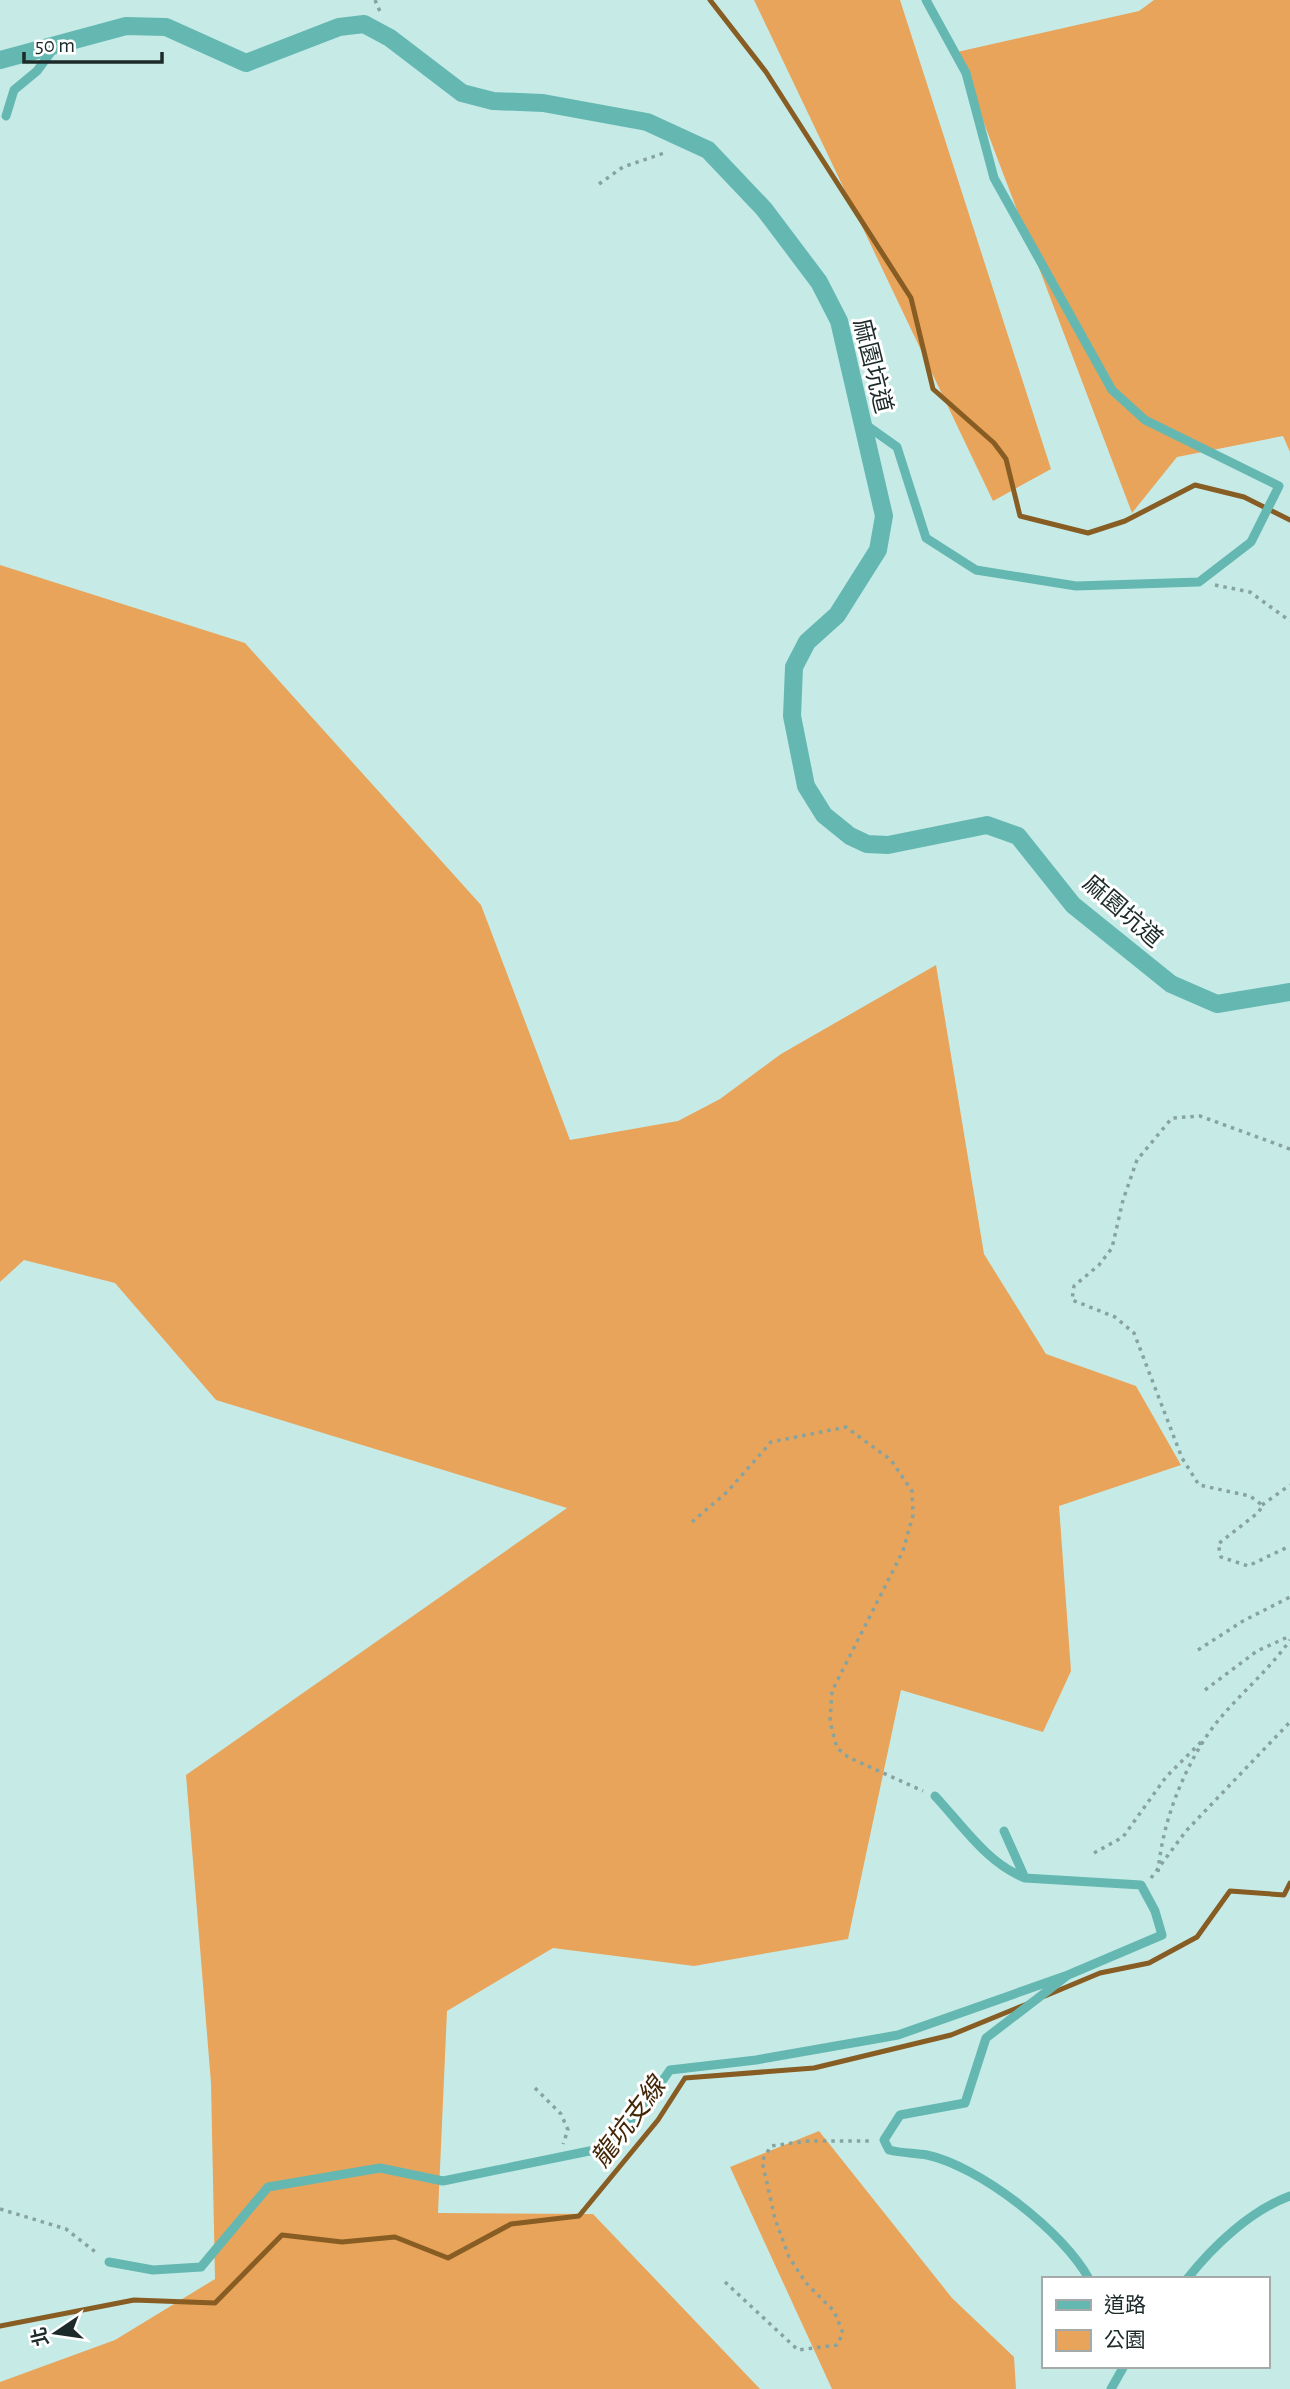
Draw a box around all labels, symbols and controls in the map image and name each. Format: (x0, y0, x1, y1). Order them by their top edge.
scale bar (24, 21, 163, 65)
text: 50 m (35, 35, 75, 56)
street label: 麻園坑道 (849, 316, 897, 416)
street label: 麻園坑道 (1078, 870, 1168, 952)
water label: 龍坑支線 (586, 2070, 672, 2172)
legend (1042, 2277, 1269, 2368)
text: 道路 (1104, 2294, 1146, 2316)
north arrow (21, 2298, 91, 2368)
text: 北 (29, 2325, 52, 2348)
text: 公園 (1104, 2330, 1146, 2351)

